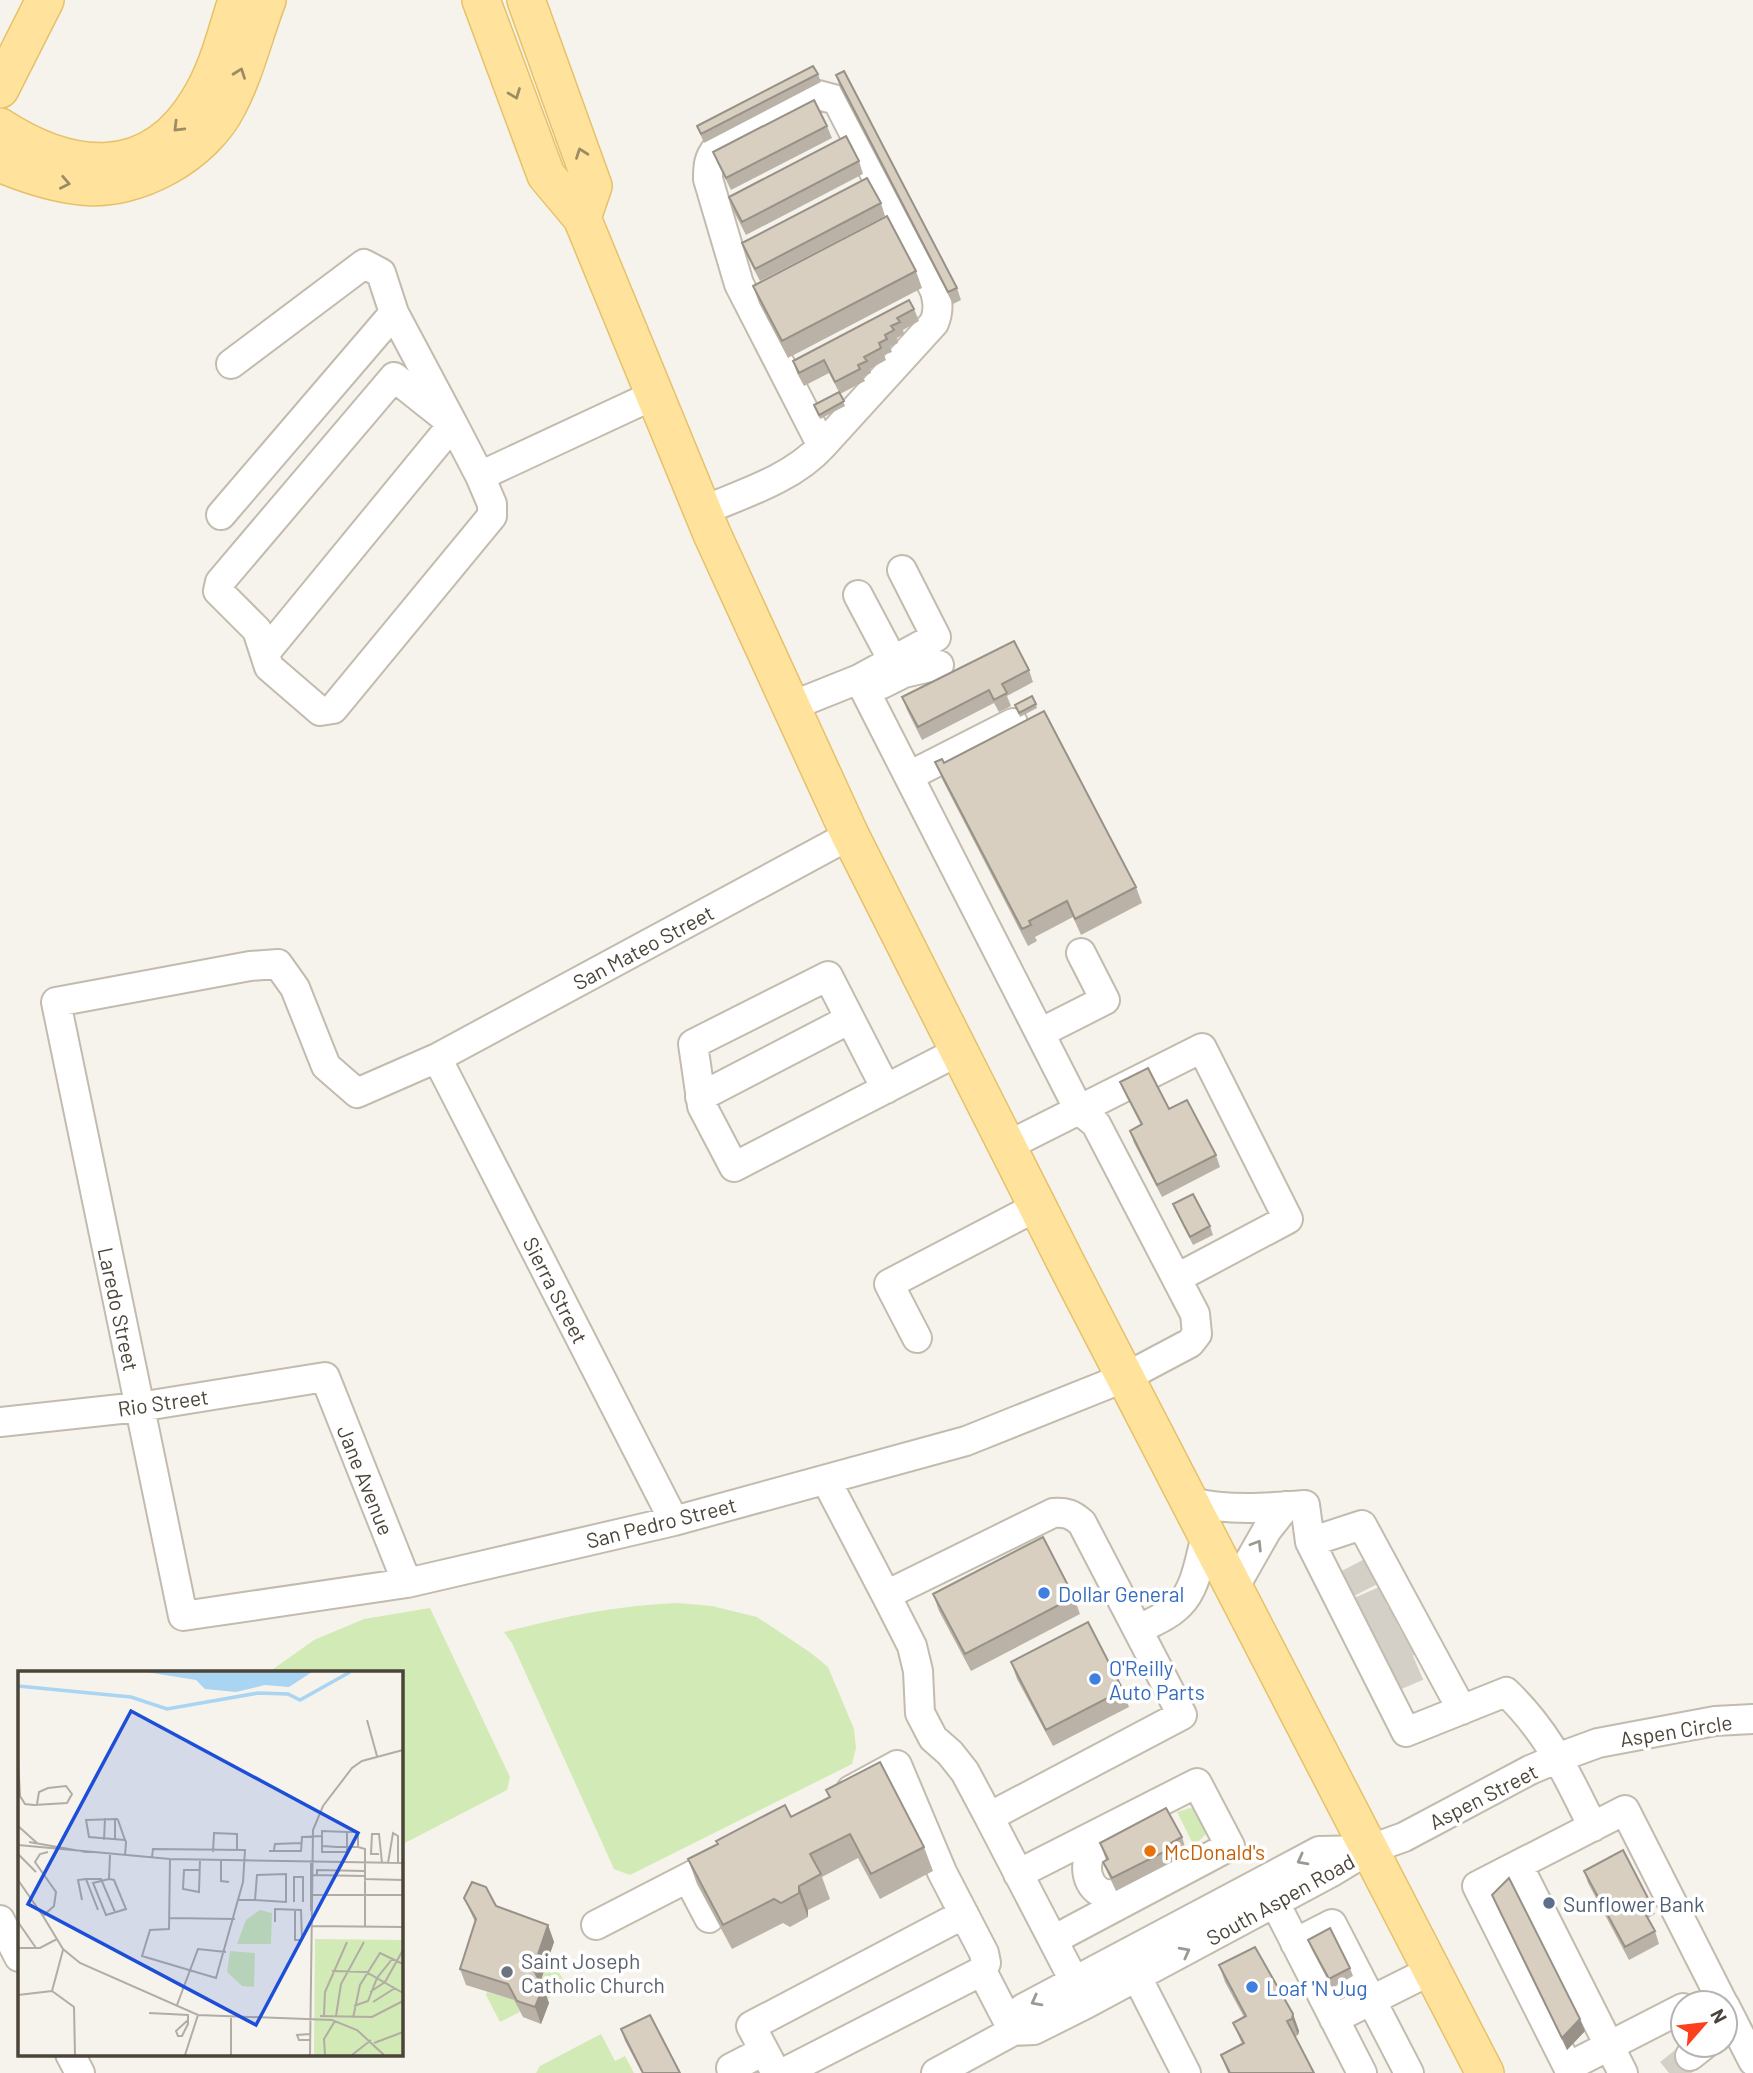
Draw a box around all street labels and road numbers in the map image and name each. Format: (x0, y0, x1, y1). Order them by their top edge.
street label: San Mateo Street (568, 899, 718, 995)
street label: Sierra Street (518, 1233, 594, 1347)
street label: Laredo Street (94, 1245, 144, 1373)
street label: Rio Street (116, 1383, 210, 1421)
street label: Jane Avenue (333, 1421, 399, 1539)
street label: San Pedro Street (583, 1491, 739, 1553)
street label: Aspen Circle (1618, 1709, 1734, 1751)
street label: Aspen Street (1425, 1758, 1541, 1834)
street label: South Aspen Road (1202, 1848, 1358, 1950)

